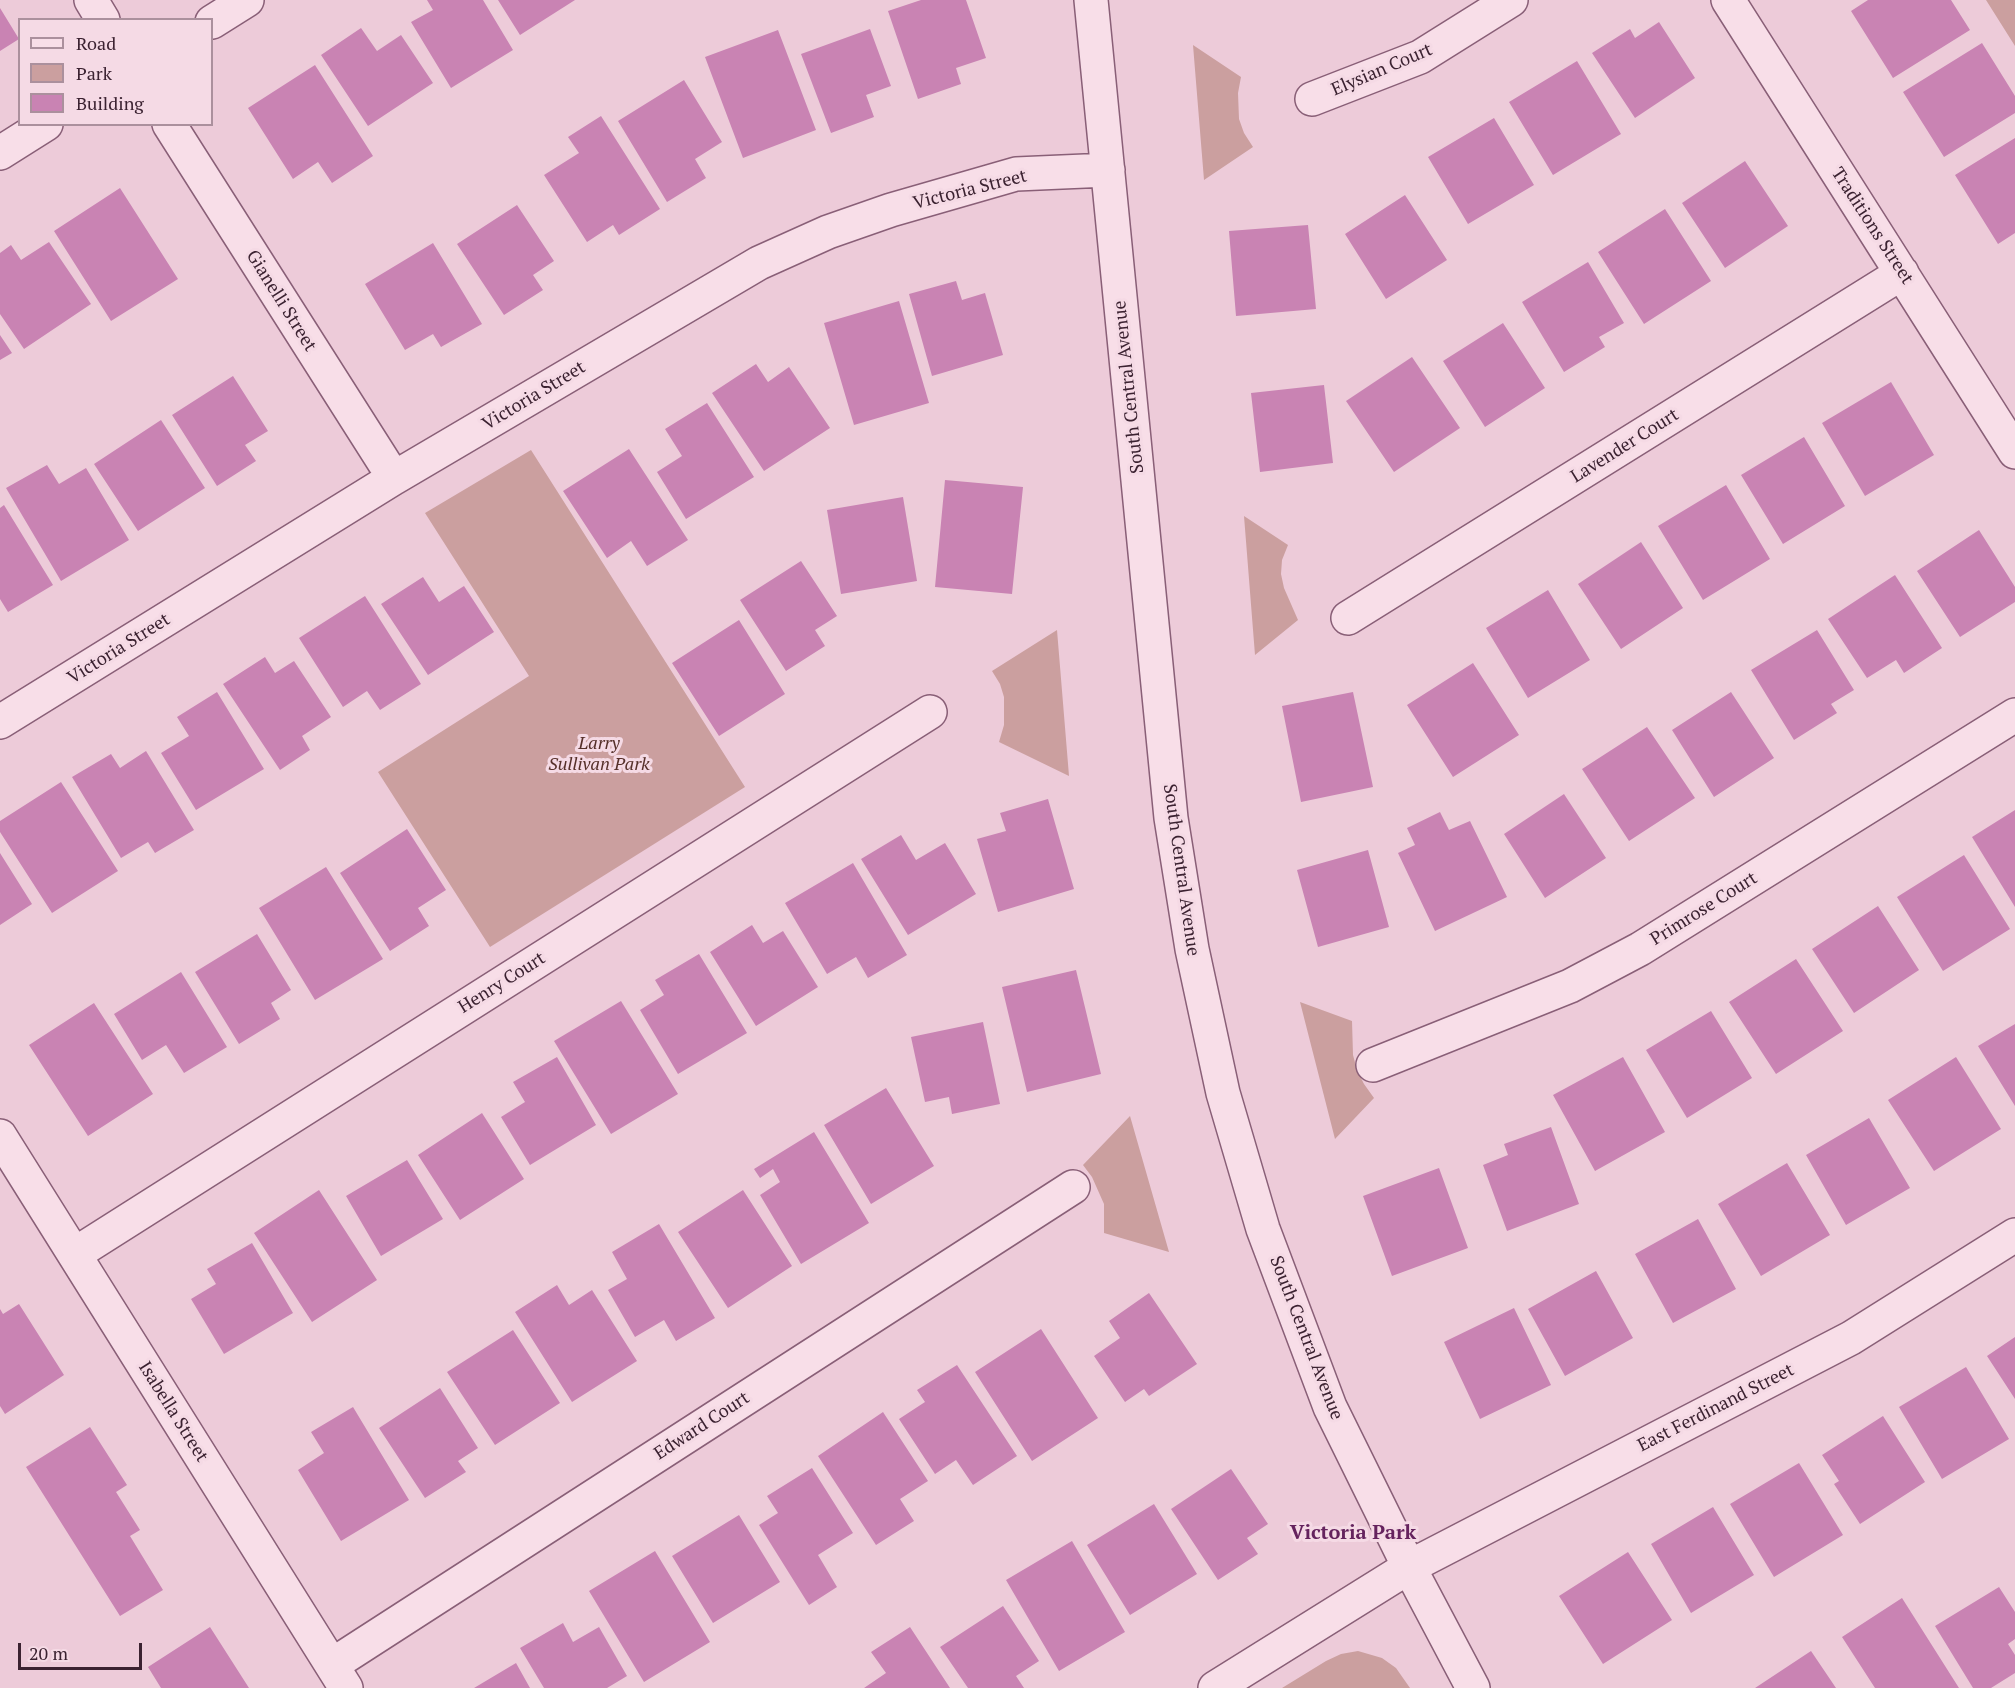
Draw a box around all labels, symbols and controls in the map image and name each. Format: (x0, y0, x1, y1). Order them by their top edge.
legend (18, 18, 213, 126)
text: Road (76, 31, 116, 55)
street label: Elysian Court (1328, 39, 1436, 101)
text: Park (76, 61, 112, 85)
text: Building (76, 91, 144, 115)
street label: Traditions Street (1826, 164, 1918, 288)
street label: Victoria Street (911, 165, 1029, 215)
street label: Gianelli Street (241, 246, 321, 356)
street label: South Central Avenue (1109, 299, 1149, 475)
street label: Victoria Street (478, 357, 590, 435)
street label: Lavender Court (1567, 404, 1683, 488)
street label: Victoria Street (64, 609, 174, 689)
park label: Larry Sullivan Park (548, 733, 650, 776)
street label: South Central Avenue (1158, 782, 1204, 958)
street label: Primrose Court (1647, 868, 1761, 950)
street label: Henry Court (454, 948, 550, 1018)
street label: South Central Avenue (1265, 1253, 1347, 1423)
street label: Isabella Street (134, 1358, 212, 1466)
street label: East Ferdinand Street (1634, 1359, 1798, 1457)
street label: Edward Court (650, 1387, 754, 1465)
district label: Victoria Park (1290, 1521, 1416, 1545)
scale bar (21, 1631, 146, 1669)
text: 20 m (29, 1641, 68, 1665)

